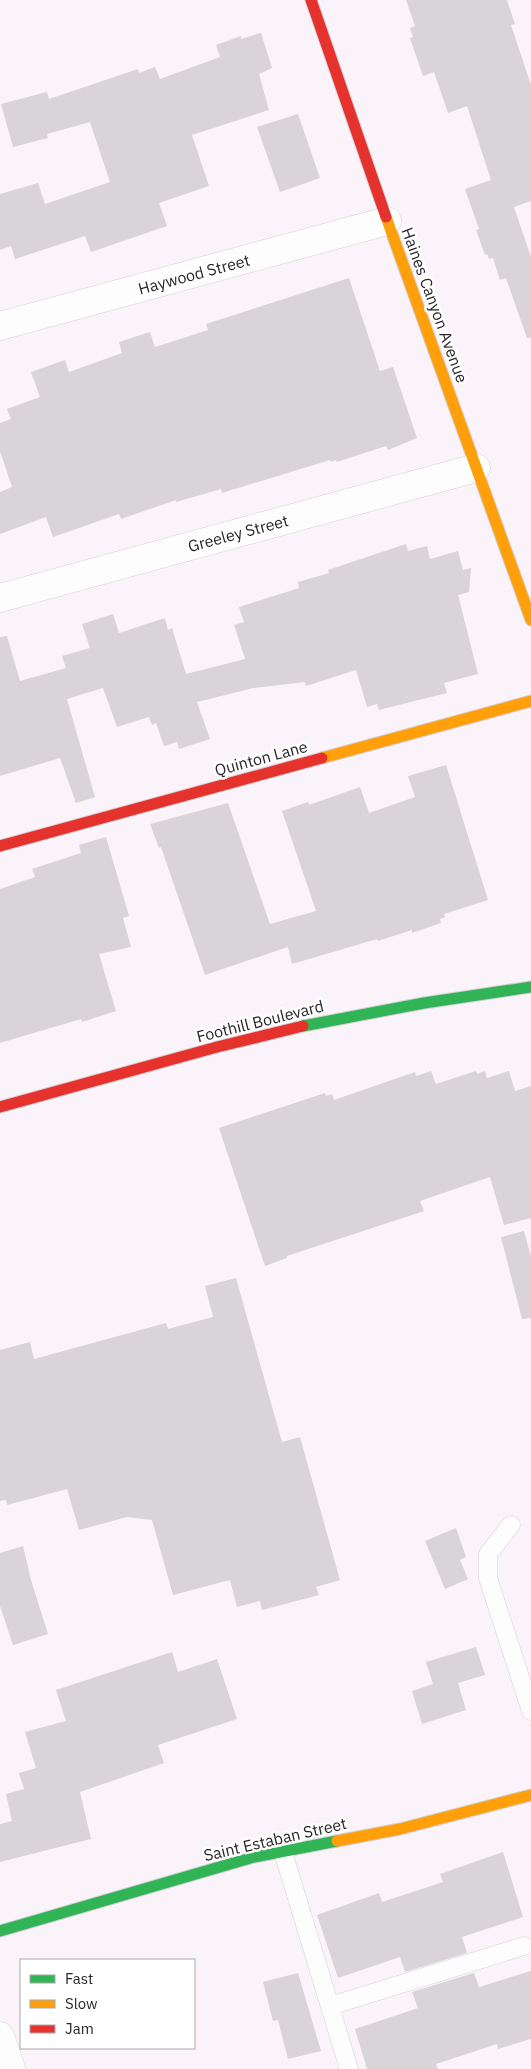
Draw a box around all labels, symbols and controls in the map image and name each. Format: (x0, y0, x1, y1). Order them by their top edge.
street label: Haines Canyon Avenue (398, 225, 472, 386)
street label: Haywood Street (136, 249, 252, 299)
street label: Greeley Street (186, 510, 290, 556)
street label: Quinton Lane (212, 736, 310, 780)
street label: Foothill Boulevard (194, 996, 326, 1046)
street label: Saint Estaban Street (202, 1813, 348, 1865)
legend (20, 1959, 195, 2049)
text: Fast (65, 1969, 93, 1988)
text: Slow (65, 1994, 98, 2013)
text: Jam (65, 2019, 94, 2038)

